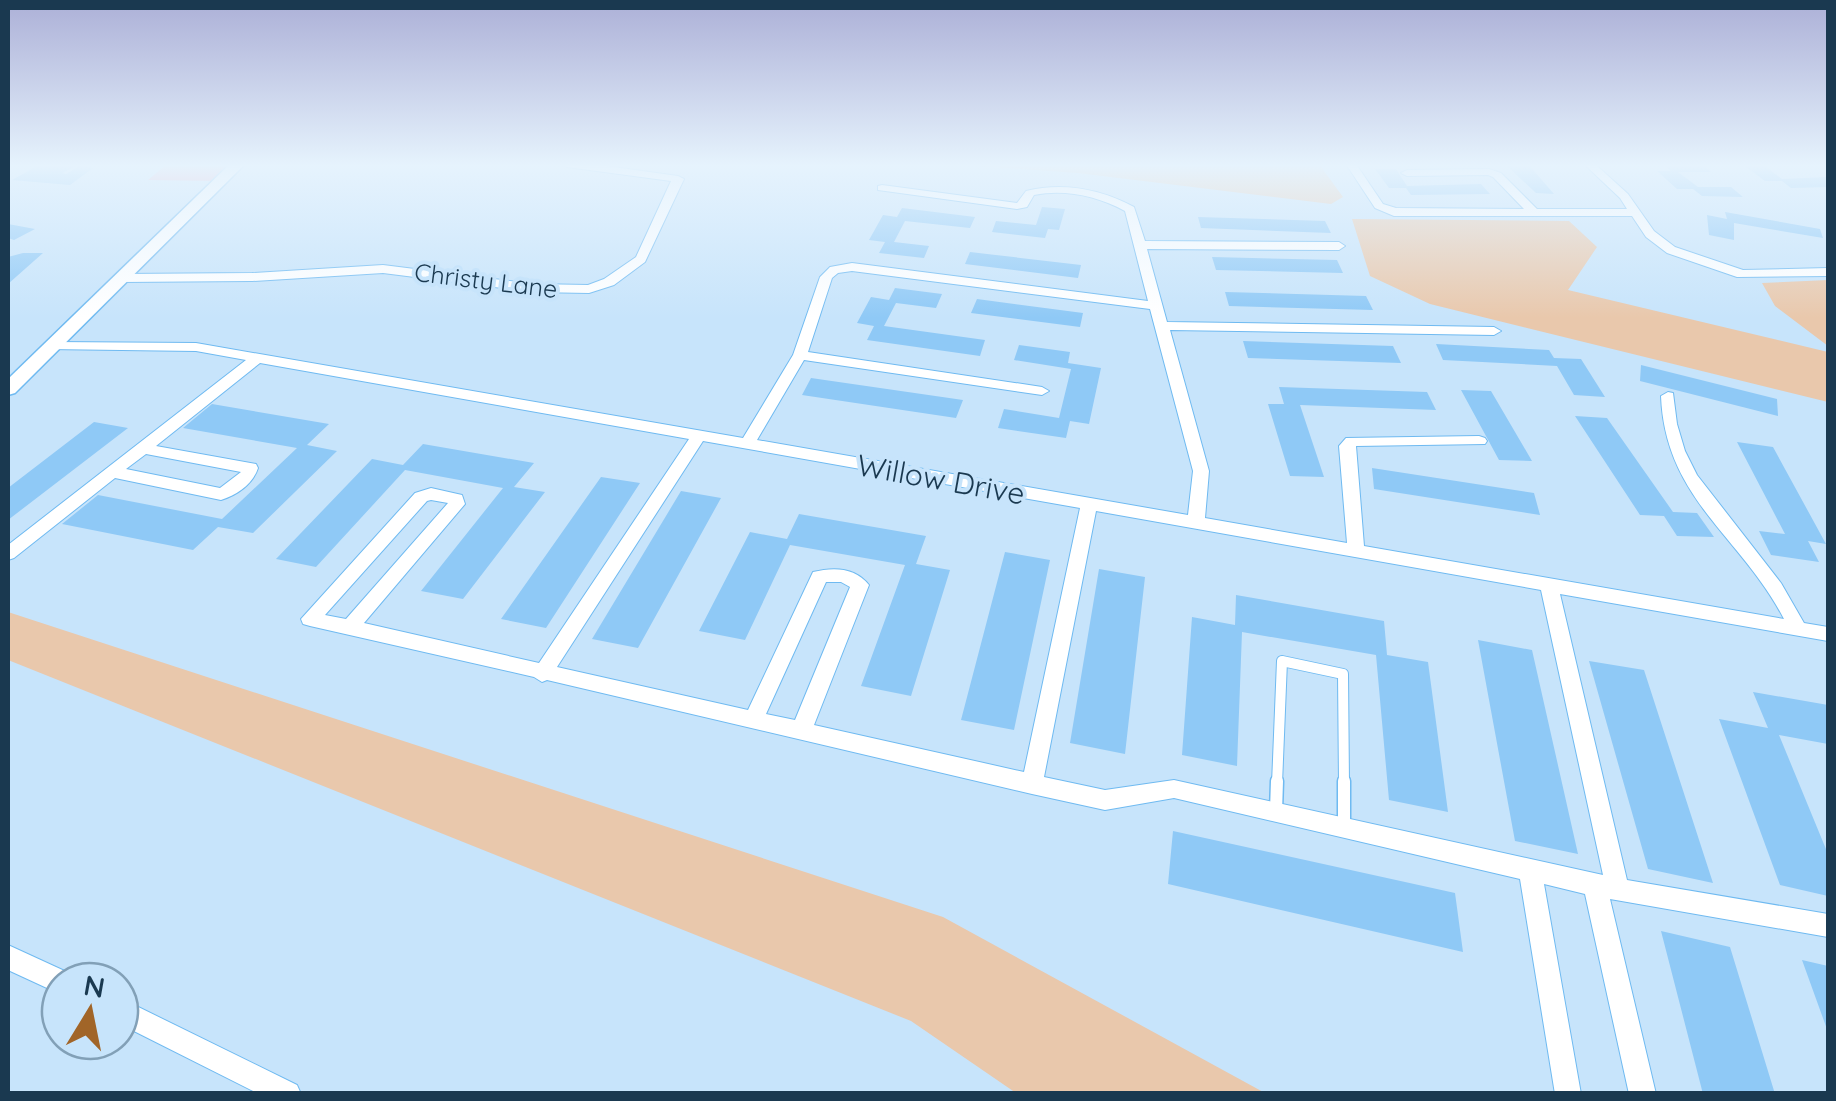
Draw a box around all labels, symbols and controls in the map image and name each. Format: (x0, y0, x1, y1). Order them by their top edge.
street label: Christy Lane (413, 256, 559, 304)
street label: Willow Drive (854, 446, 1028, 512)
north arrow (40, 961, 140, 1061)
text: N (81, 967, 108, 1005)

